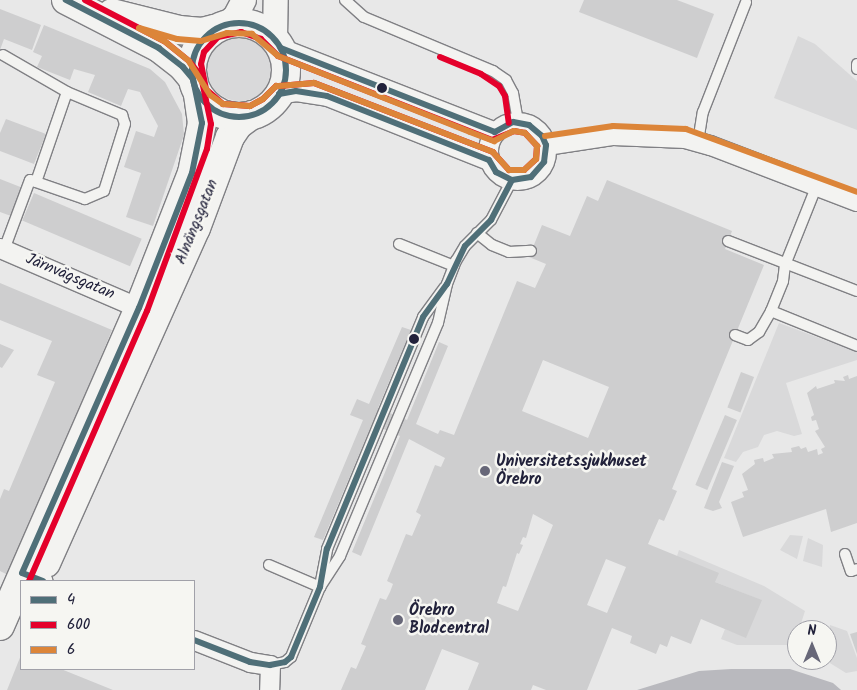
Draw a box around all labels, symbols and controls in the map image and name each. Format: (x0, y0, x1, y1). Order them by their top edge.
unlabelled marker (377, 83, 387, 93)
street label: Alnängsgatan (171, 177, 223, 267)
street label: Järnvägsgatan (23, 250, 117, 304)
unlabelled marker (409, 334, 419, 344)
place label: Universitetssjukhuset Örebro (496, 452, 647, 490)
marker: Universitetssjukhuset Örebro (478, 464, 492, 478)
legend (20, 580, 195, 670)
text: 4 (67, 588, 75, 612)
place label: Örebro Blodcentral (409, 601, 489, 639)
text: 600 (67, 613, 90, 637)
marker: Örebro Blodcentral (391, 613, 405, 627)
north arrow (787, 620, 837, 670)
text: N (808, 620, 816, 642)
text: 6 (67, 638, 75, 662)

